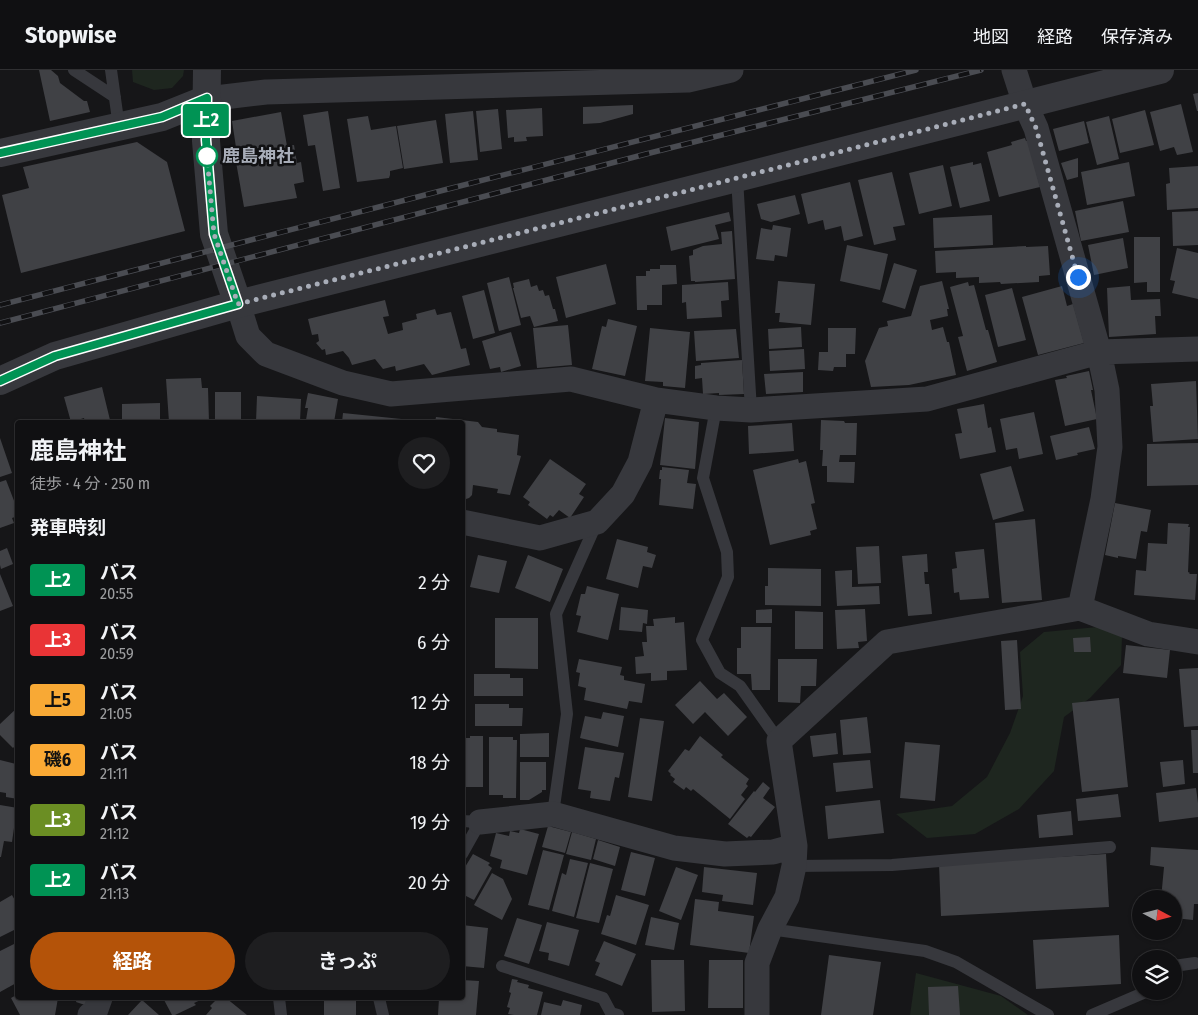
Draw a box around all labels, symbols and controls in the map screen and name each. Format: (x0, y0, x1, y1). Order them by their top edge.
text: Stopwise (25, 21, 117, 49)
text: 地図 (973, 26, 1009, 48)
text: 経路 (1037, 26, 1073, 48)
text: 保存済み (1101, 26, 1173, 48)
line badge: 上2 (184, 104, 228, 136)
text: 上2 (193, 109, 219, 131)
marker: 鹿島神社 (196, 145, 218, 167)
place label: 鹿島神社 (222, 145, 294, 167)
your location (1066, 265, 1091, 290)
text: 鹿島神社 (30, 437, 126, 465)
button: heart (398, 437, 450, 489)
text: 徒歩 · 4 分 · 250 m (30, 474, 150, 493)
text: 発車時刻 (30, 516, 106, 539)
text: バス (100, 561, 138, 584)
text: 上2 (44, 569, 71, 591)
text: 2 分 (418, 571, 450, 594)
text: 20:55 (100, 584, 133, 603)
text: バス (100, 621, 138, 644)
text: 上3 (44, 629, 71, 651)
text: 6 分 (417, 631, 450, 654)
text: 20:59 (100, 644, 134, 663)
text: バス (100, 681, 138, 704)
text: 上5 (44, 689, 71, 711)
text: 12 分 (411, 691, 450, 714)
text: 21:05 (100, 704, 132, 723)
text: バス (100, 741, 138, 764)
text: 磯6 (44, 749, 71, 771)
text: 18 分 (410, 751, 450, 774)
text: 21:11 (100, 764, 128, 783)
text: バス (100, 801, 138, 824)
text: 上3 (44, 809, 71, 831)
text: 19 分 (410, 811, 450, 834)
text: 21:12 (100, 824, 129, 843)
text: バス (100, 861, 138, 884)
text: 上2 (44, 869, 71, 891)
text: 20 分 (408, 871, 450, 894)
text: 21:13 (100, 884, 129, 903)
north arrow (1132, 890, 1182, 940)
map controls (1132, 890, 1182, 1000)
button: 経路 (30, 932, 235, 990)
button: きっぷ (245, 932, 450, 990)
button: layers (1132, 950, 1182, 1000)

